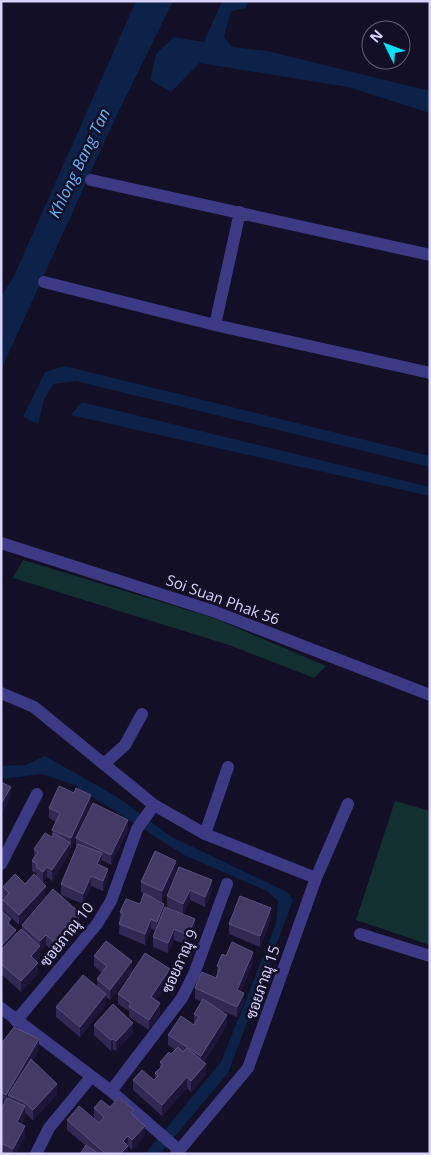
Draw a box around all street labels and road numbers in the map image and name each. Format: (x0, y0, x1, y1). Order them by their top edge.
street label: Soi Suan Phak 56 (164, 569, 282, 629)
street label: ซอยภาณุ 10 (35, 898, 99, 972)
street label: ซอยภาณุ 9 (156, 926, 204, 997)
street label: ซอยภาณุ 15 (240, 943, 286, 1022)

